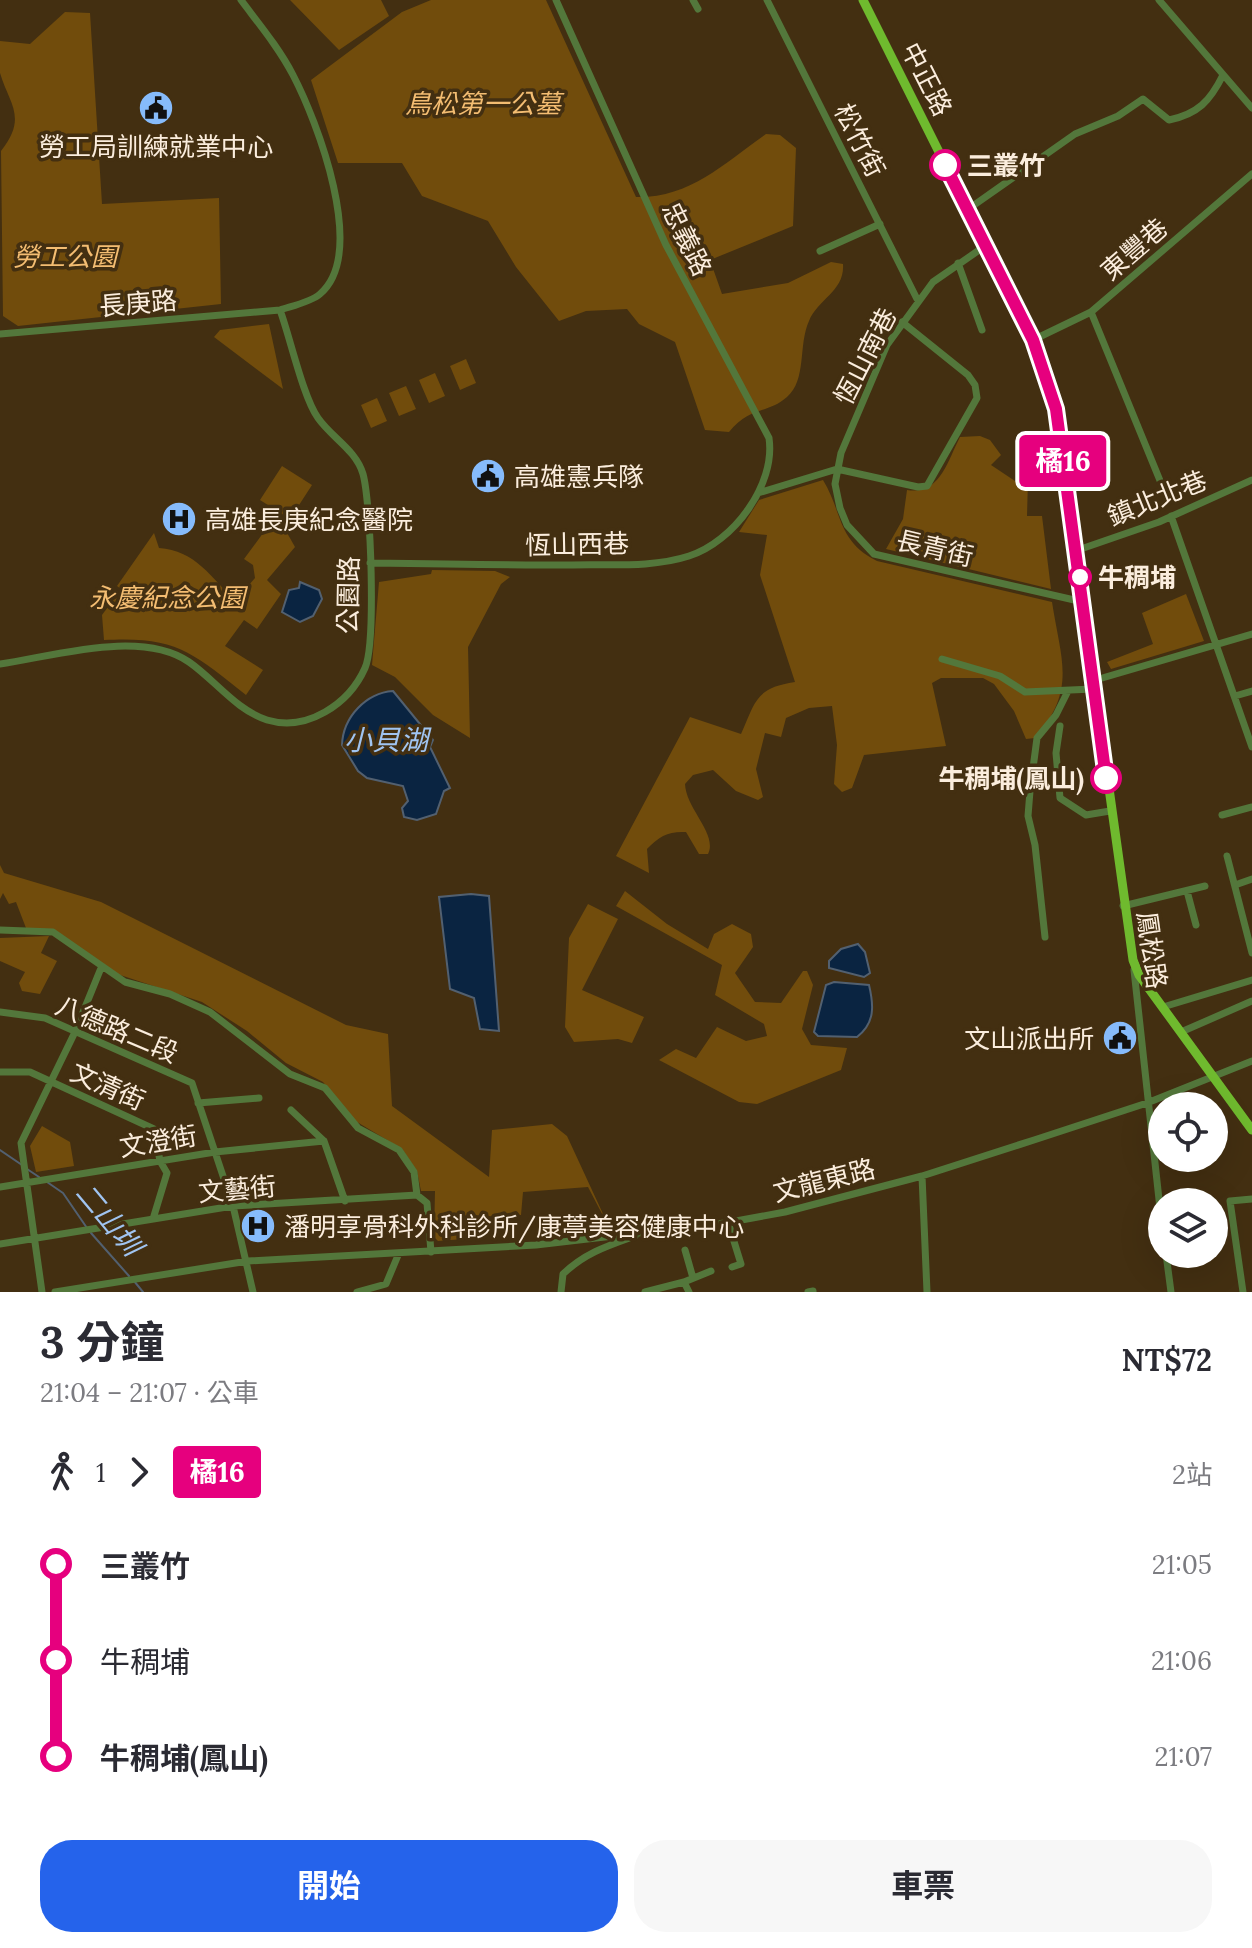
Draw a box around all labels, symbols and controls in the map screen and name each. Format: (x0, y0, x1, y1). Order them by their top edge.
street label: 中正路 (895, 37, 959, 121)
park label: 鳥松第一公墓 (405, 87, 565, 120)
public building icon: 勞工局訓練就業中心 (137, 89, 175, 127)
street label: 松竹街 (828, 98, 892, 182)
place label: 勞工局訓練就業中心 (39, 130, 273, 163)
place label: 三叢竹 (967, 149, 1045, 182)
marker: 三叢竹 (930, 150, 960, 180)
street label: 忠義路 (655, 197, 719, 281)
street label: 東豐巷 (1094, 211, 1174, 287)
park label: 勞工公園 (13, 240, 121, 273)
street label: 長庚路 (98, 283, 178, 323)
street label: 恆山南巷 (827, 302, 903, 410)
line badge: 橘16 (1017, 435, 1109, 487)
text: 橘16 (1035, 443, 1091, 479)
public building icon: 高雄憲兵隊 (469, 457, 507, 495)
place label: 高雄憲兵隊 (514, 460, 644, 493)
street label: 鎮北北巷 (1103, 463, 1211, 533)
hospital icon: 高雄長庚紀念醫院 (160, 500, 198, 538)
place label: 高雄長庚紀念醫院 (205, 503, 413, 536)
street label: 長青街 (893, 523, 977, 573)
street label: 恆山西巷 (525, 527, 629, 561)
street label: 公園路 (331, 556, 365, 634)
place label: 牛稠埔 (1098, 561, 1176, 594)
marker: 牛稠埔 (1069, 566, 1091, 588)
park label: 永慶紀念公園 (89, 581, 249, 614)
water label: 小貝湖 (344, 722, 432, 758)
place label: 牛稠埔(鳳山) (939, 762, 1084, 796)
marker: 牛稠埔(鳳山) (1091, 763, 1121, 793)
street label: 鳳松路 (1130, 909, 1174, 991)
street label: 八德路二段 (51, 988, 183, 1070)
public building icon: 文山派出所 (1101, 1019, 1139, 1057)
place label: 文山派出所 (964, 1022, 1094, 1055)
street label: 文清街 (66, 1055, 150, 1117)
map controls (1148, 1092, 1228, 1268)
button: locate (1148, 1092, 1228, 1172)
street label: 文澄街 (117, 1119, 199, 1163)
street label: 文龍東路 (770, 1151, 878, 1209)
street label: 文藝街 (197, 1169, 277, 1209)
water label: 二山圳 (68, 1175, 152, 1266)
button: layers (1148, 1188, 1228, 1268)
hospital icon: 潘明享骨科外科診所/康葶美容健康中心 (239, 1207, 277, 1245)
place label: 潘明享骨科外科診所/康葶美容健康中心 (284, 1210, 744, 1244)
text: 3 分鐘 (40, 1314, 164, 1370)
text: NT$72 (1122, 1341, 1212, 1379)
text: 21:04 – 21:07 · 公車 (40, 1376, 259, 1409)
icon: walk (40, 1450, 84, 1494)
icon: forward (117, 1450, 161, 1494)
text: 橘16 (189, 1454, 245, 1490)
text: 1 (96, 1456, 105, 1489)
text: 2站 (1172, 1458, 1212, 1491)
text: 三叢竹 (100, 1547, 190, 1585)
text: 21:05 (1152, 1548, 1212, 1581)
text: 牛稠埔 (100, 1643, 190, 1681)
text: 21:06 (1151, 1644, 1212, 1677)
text: 牛稠埔(鳳山) (100, 1739, 268, 1777)
text: 21:07 (1155, 1740, 1212, 1773)
button: 開始 (40, 1840, 618, 1932)
button: 車票 (634, 1840, 1212, 1932)

